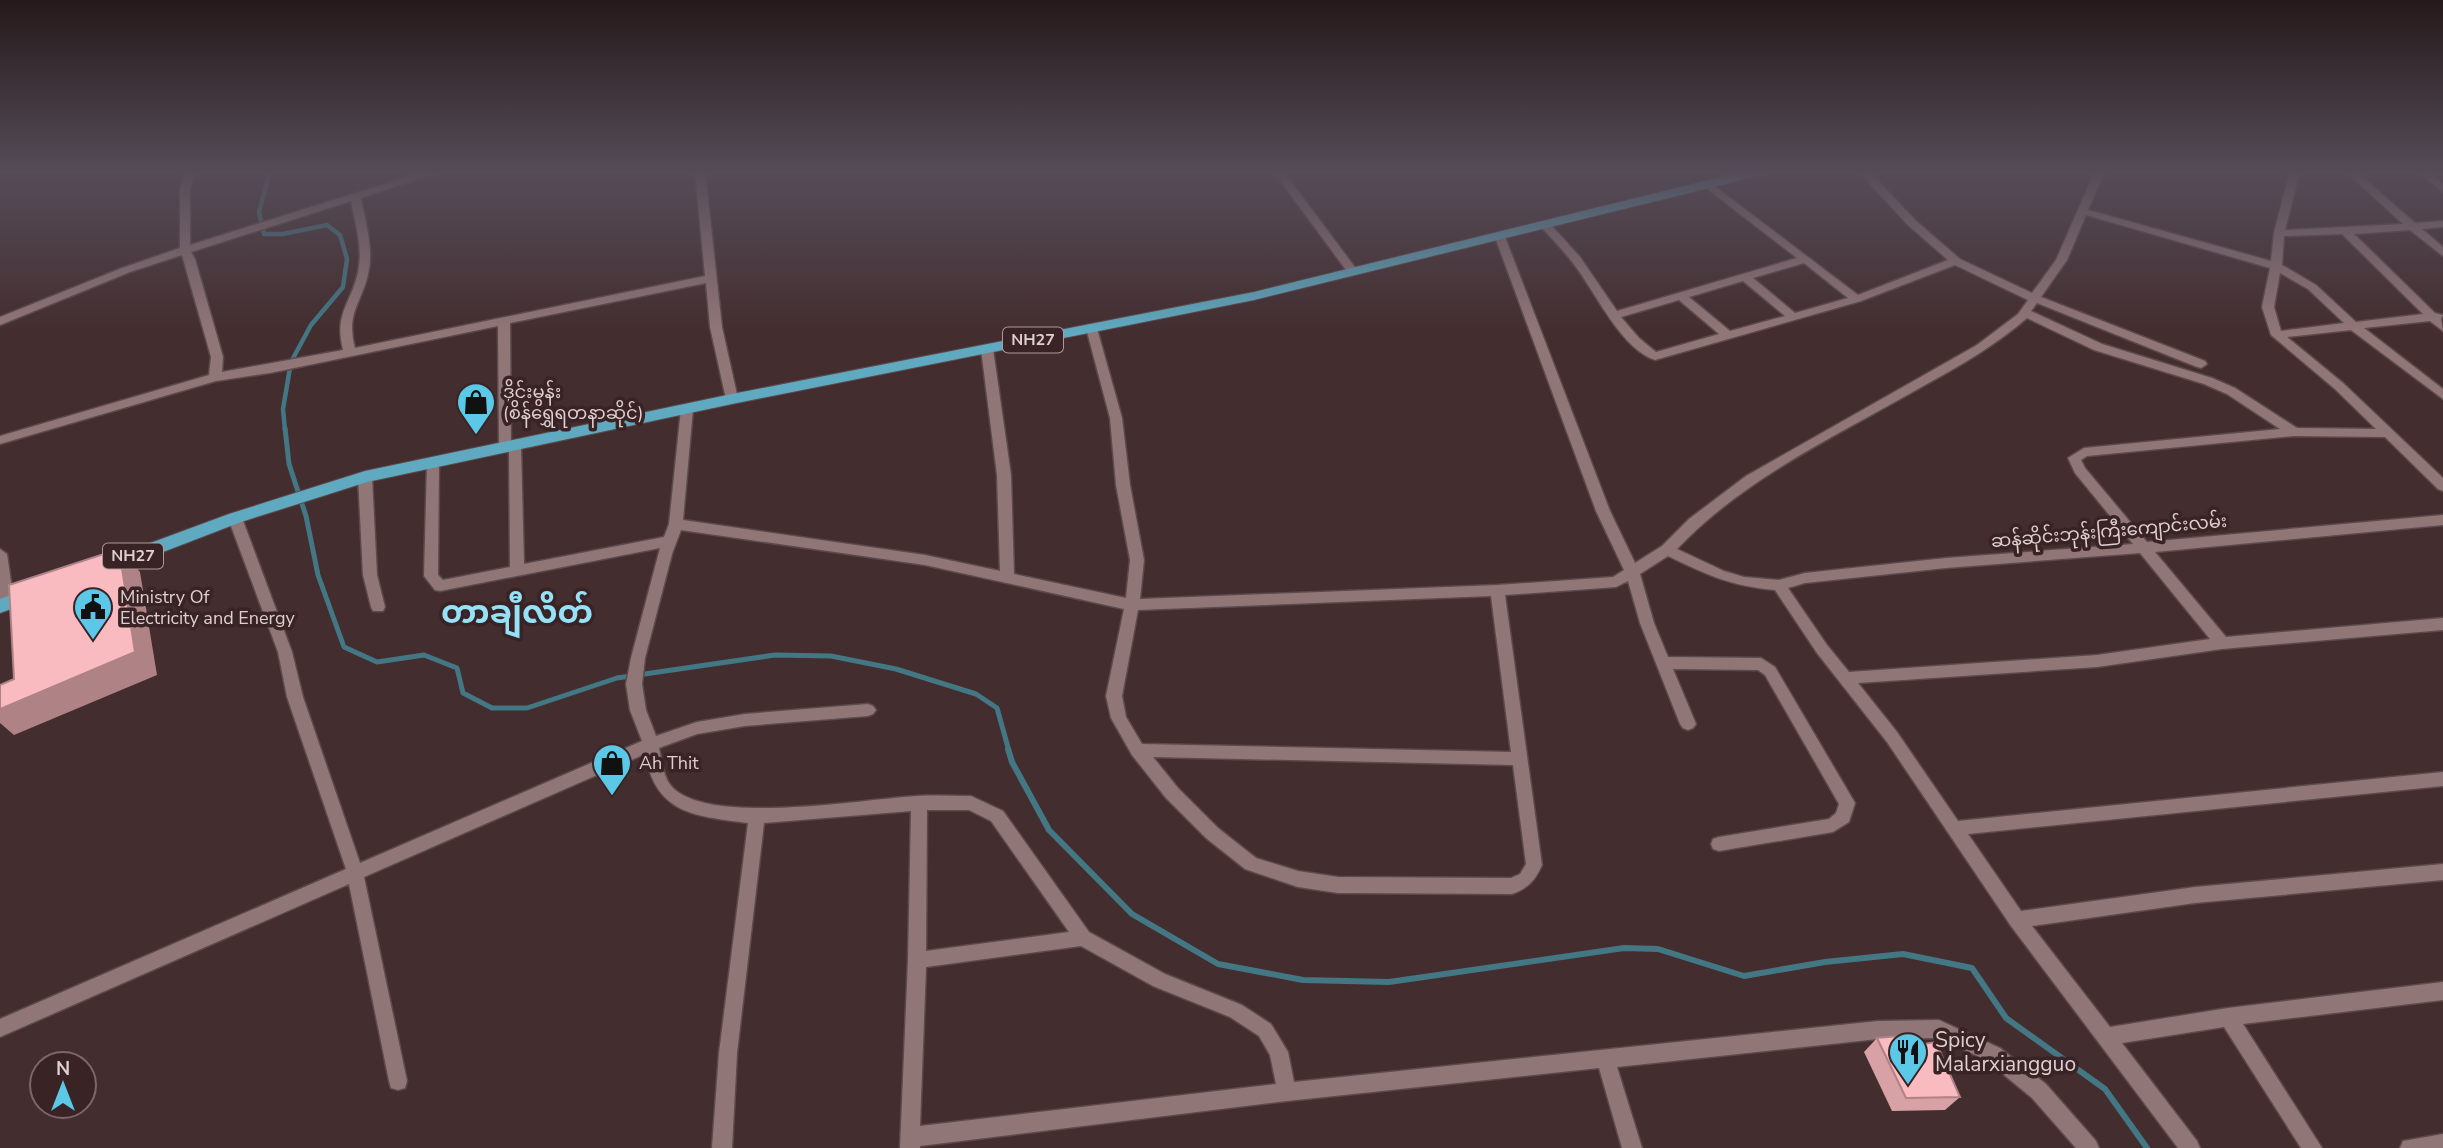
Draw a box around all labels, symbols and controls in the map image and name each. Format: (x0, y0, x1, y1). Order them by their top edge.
road number: NH27 (1003, 328, 1063, 352)
place label: ဒိုင်းမွန်း (စိန်ရွှေရတနာဆိုင်) (503, 378, 643, 428)
shop icon: ဒိုင်းမွန်း (စိန်ရွှေရတနာဆိုင်) (455, 381, 497, 436)
street label: ဆန်ဆိုင်းဘုန်းကြီးကျောင်းလမ်း (1990, 507, 2228, 556)
road number: NH27 (103, 544, 163, 568)
place label: Ministry Of Electricity and Energy (120, 585, 295, 630)
public building icon: Ministry Of Electricity and Energy (72, 586, 114, 641)
district label: တာချီလိတ် (441, 590, 593, 639)
shop icon: Ah Thit (591, 742, 633, 797)
place label: Ah Thit (639, 751, 699, 775)
place label: Spicy Malarxiangguo (1935, 1026, 2076, 1078)
restaurant icon: Spicy Malarxiangguo (1887, 1031, 1929, 1086)
north arrow (28, 1050, 98, 1120)
text: N (56, 1056, 70, 1082)

